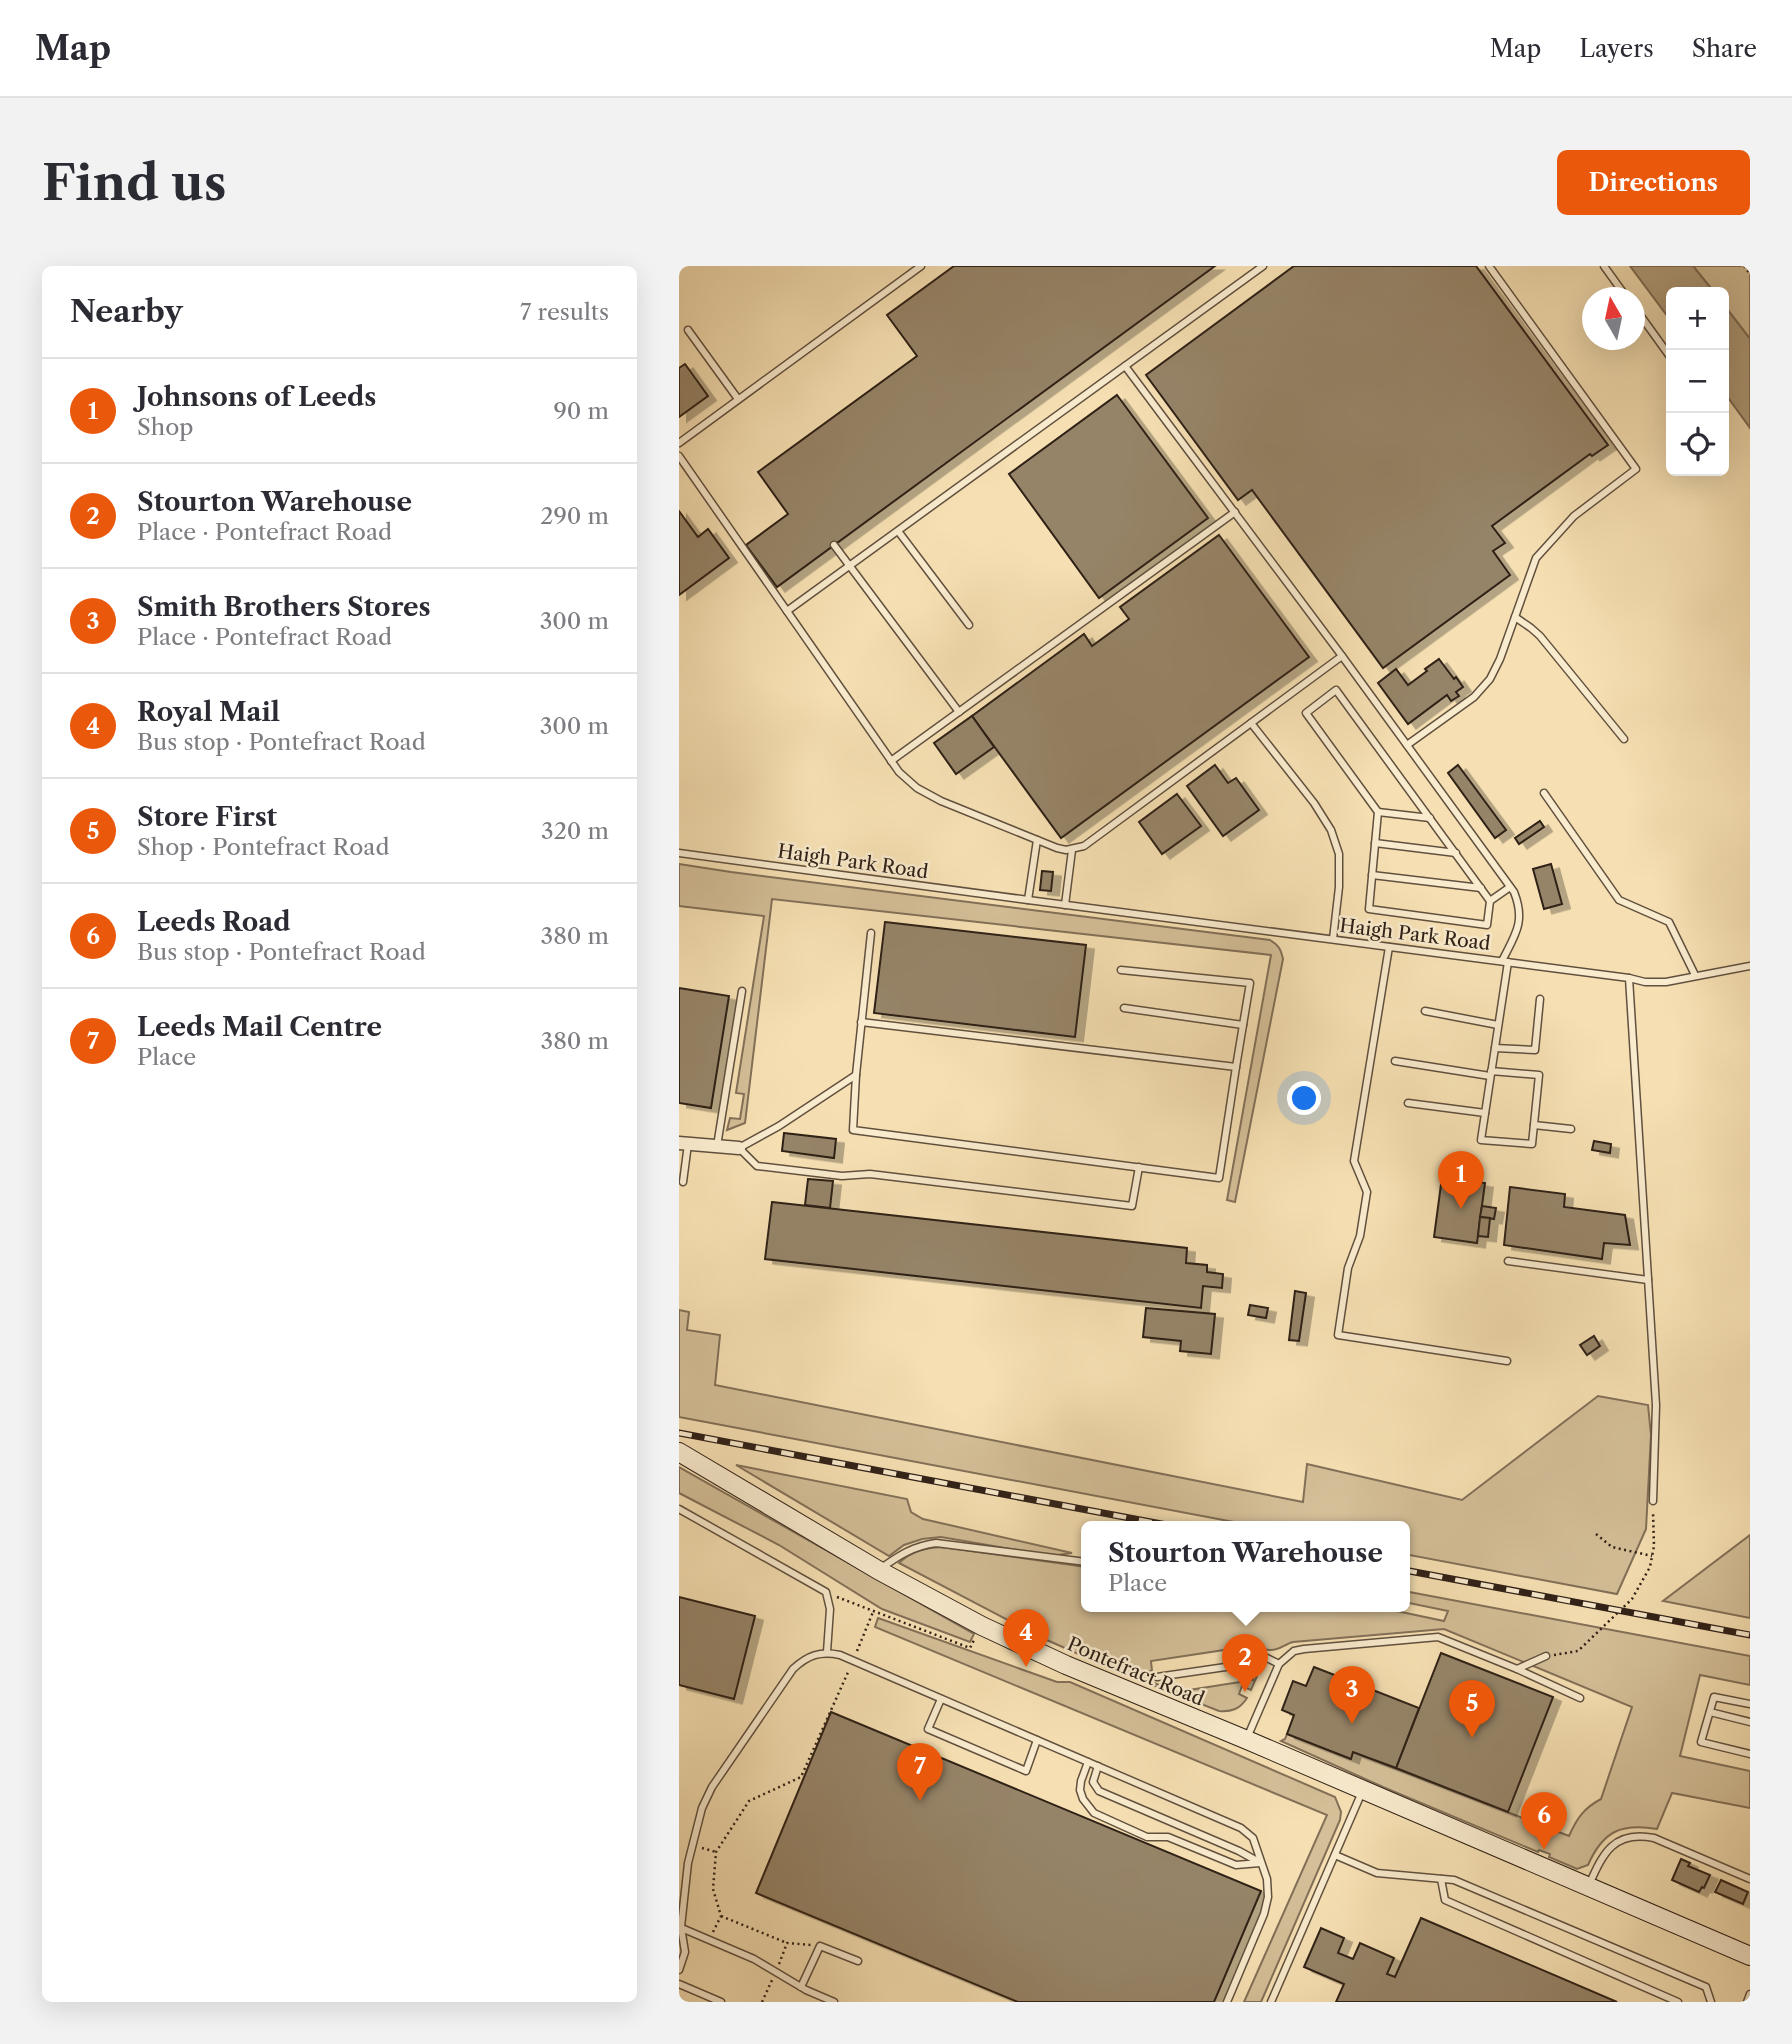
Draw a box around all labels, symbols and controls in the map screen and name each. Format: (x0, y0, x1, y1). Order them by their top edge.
text: Map (35, 28, 111, 69)
text: Map (1490, 34, 1541, 63)
text: Layers (1579, 34, 1654, 63)
text: Share (1692, 34, 1757, 63)
button: Directions (1557, 150, 1750, 215)
text: Find us (42, 152, 226, 213)
north arrow (1582, 287, 1645, 350)
map controls (1666, 287, 1729, 476)
button: + (1666, 287, 1729, 350)
text: Nearby (70, 293, 183, 330)
text: 7 results (520, 298, 609, 326)
button: − (1666, 350, 1729, 413)
text: Johnsons of Leeds (137, 381, 376, 413)
text: 1 (88, 397, 98, 425)
text: 90 m (553, 397, 609, 425)
text: Shop (137, 413, 193, 441)
button: locate (1666, 413, 1729, 476)
text: Stourton Warehouse (137, 486, 412, 518)
text: 2 (86, 502, 100, 530)
text: 290 m (540, 502, 609, 530)
text: Place · Pontefract Road (137, 518, 392, 546)
text: Smith Brothers Stores (137, 591, 431, 623)
text: 3 (87, 607, 100, 635)
text: 300 m (540, 607, 609, 635)
text: Place · Pontefract Road (137, 623, 392, 651)
text: Royal Mail (137, 696, 280, 728)
text: 4 (86, 712, 100, 740)
text: 300 m (540, 712, 609, 740)
text: Bus stop · Pontefract Road (137, 728, 426, 756)
text: Store First (137, 801, 277, 833)
text: 5 (87, 817, 99, 845)
text: 320 m (541, 817, 609, 845)
text: Shop · Pontefract Road (137, 833, 389, 861)
street label: Haigh Park Road (776, 840, 930, 884)
text: Leeds Road (137, 906, 291, 938)
street label: Haigh Park Road (1338, 914, 1492, 955)
text: 6 (86, 922, 100, 950)
text: 380 m (541, 922, 609, 950)
text: Bus stop · Pontefract Road (137, 938, 426, 966)
text: Leeds Mail Centre (137, 1011, 382, 1043)
text: 7 (87, 1027, 99, 1055)
text: 380 m (541, 1027, 609, 1055)
text: Place (137, 1043, 196, 1071)
your location (1287, 1081, 1321, 1115)
pin: 1 (1438, 1151, 1484, 1209)
popup (1081, 1521, 1410, 1612)
text: Stourton Warehouse (1108, 1537, 1383, 1569)
text: Place (1108, 1569, 1167, 1597)
pin: 4 (1003, 1609, 1049, 1667)
street label: Pontefract Road (1064, 1632, 1208, 1711)
pin: 2 (1222, 1634, 1268, 1692)
pin: 3 (1329, 1666, 1375, 1724)
pin: 5 (1449, 1680, 1495, 1738)
pin: 7 (897, 1743, 943, 1801)
pin: 6 (1521, 1792, 1567, 1850)

